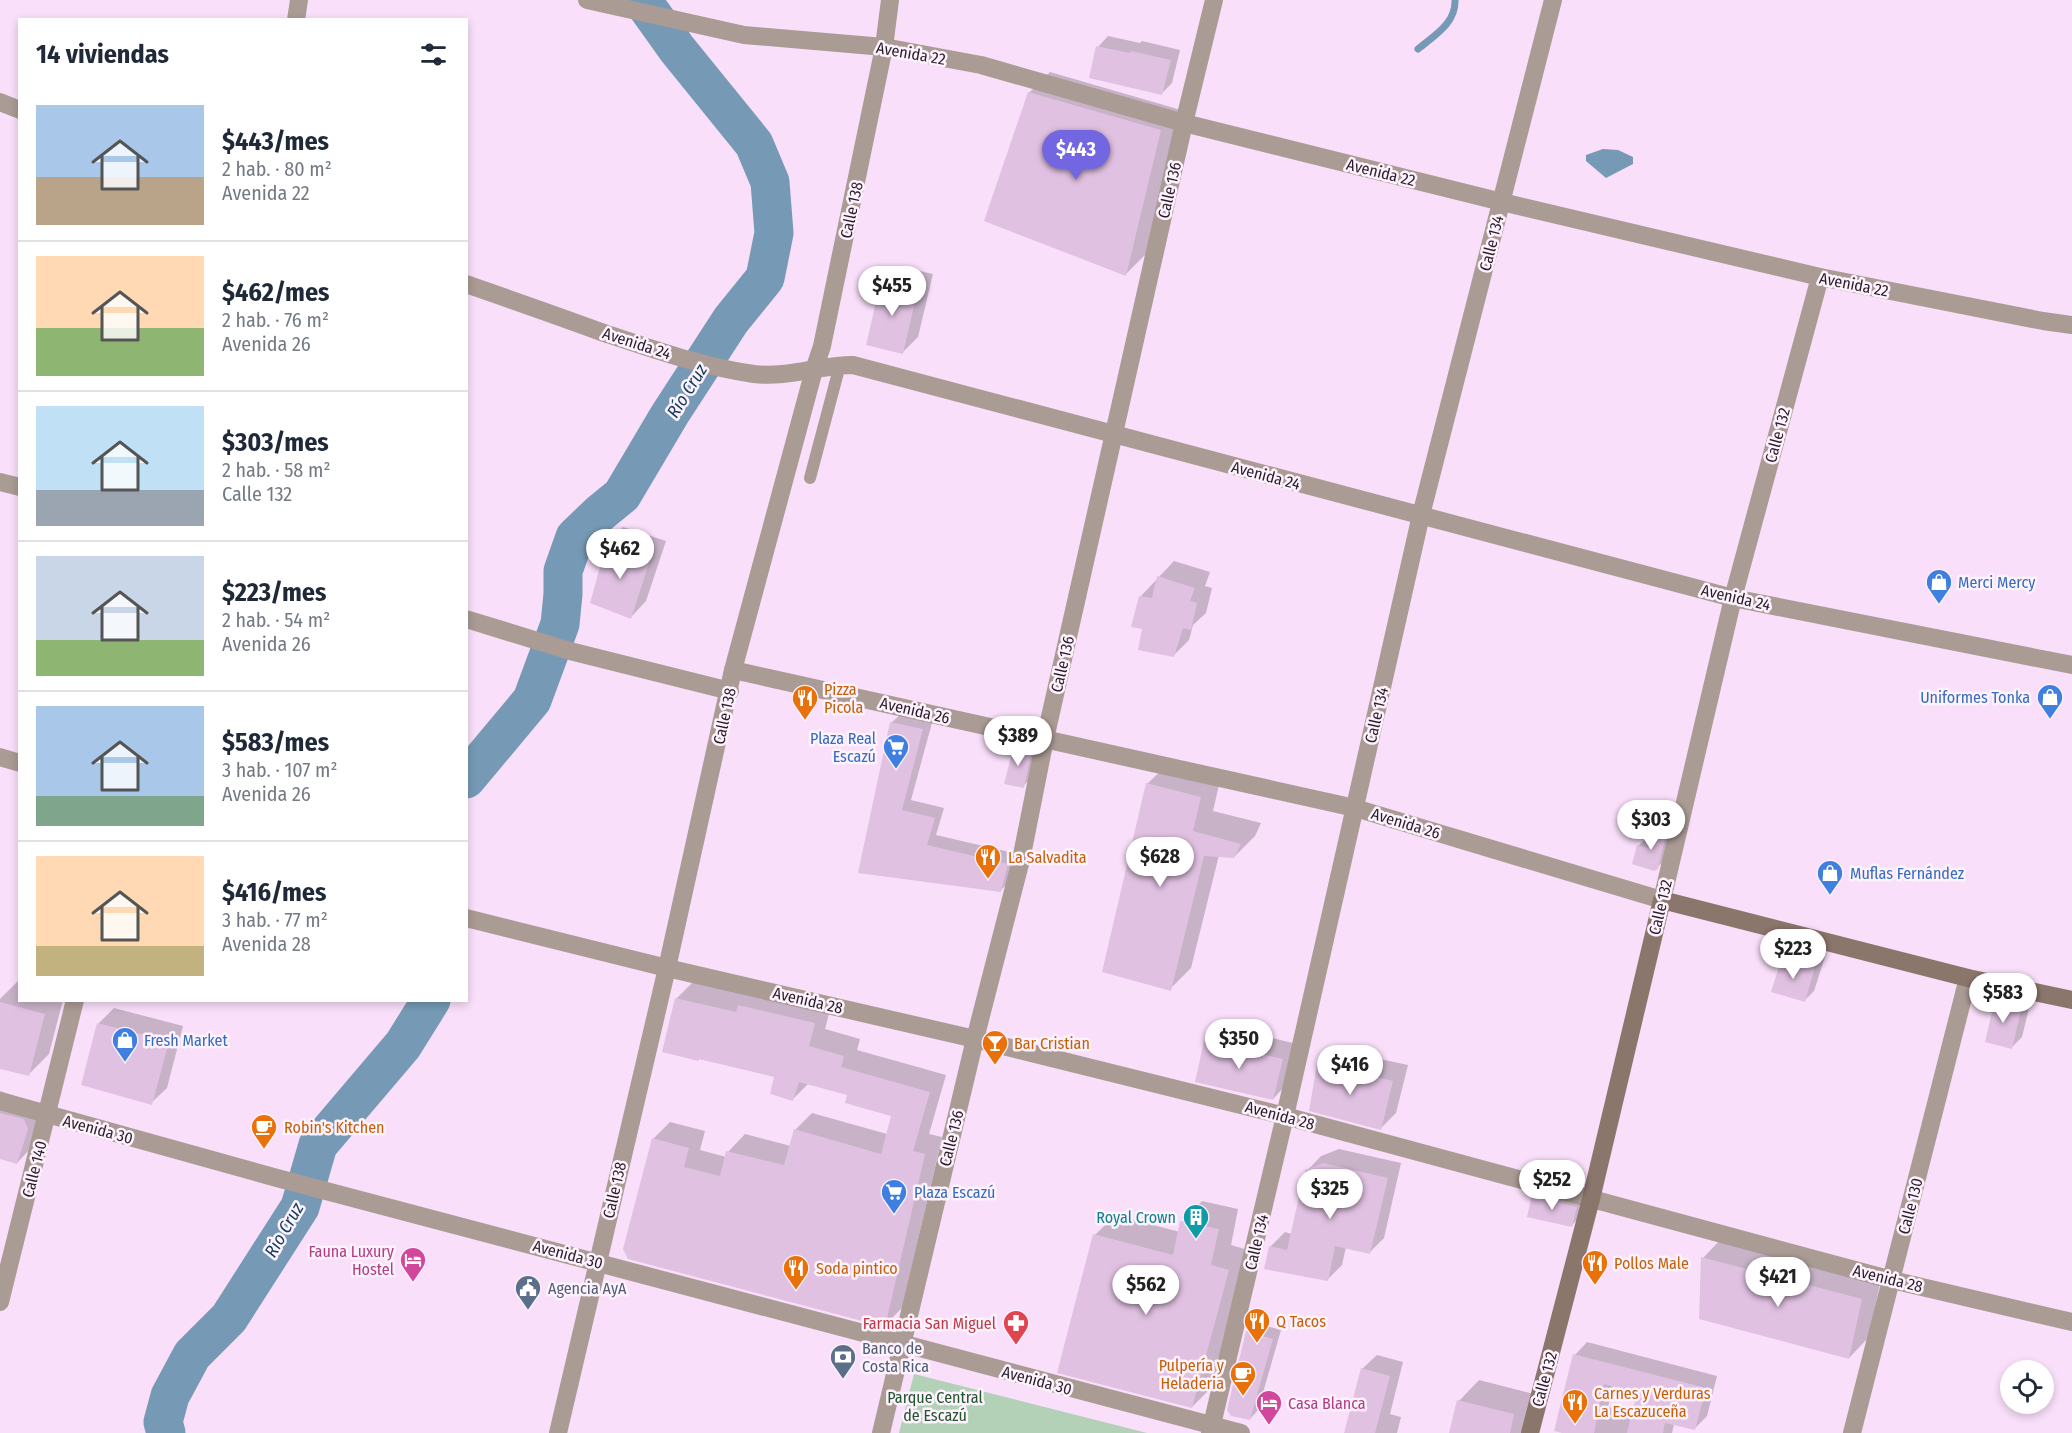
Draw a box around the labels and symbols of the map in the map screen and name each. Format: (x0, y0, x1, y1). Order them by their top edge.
street label: Avenida 22 (875, 38, 947, 69)
pin: $443 (1040, 130, 1112, 181)
street label: Avenida 22 (1345, 155, 1417, 190)
street label: Calle 136 (1154, 160, 1185, 220)
street label: Calle 138 (836, 180, 867, 240)
street label: Calle 134 (1475, 213, 1508, 273)
pin: $455 (856, 266, 928, 317)
street label: Avenida 22 (1818, 268, 1890, 301)
street label: Avenida 24 (600, 324, 674, 363)
water label: Río Cruz (662, 359, 713, 422)
street label: Calle 132 (1761, 406, 1794, 465)
street label: Avenida 24 (1229, 457, 1303, 494)
pin: $462 (584, 529, 656, 580)
shop icon: Merci Mercy (1924, 567, 1954, 605)
place label: Merci Mercy (1958, 573, 2036, 592)
street label: Avenida 24 (1699, 580, 1773, 615)
street label: Calle 136 (1047, 634, 1078, 694)
place label: Pizza Picola (824, 680, 864, 717)
shop icon: Uniformes Tonka (2035, 682, 2065, 720)
restaurant icon: Pizza Picola (790, 683, 820, 721)
street label: Calle 134 (1361, 685, 1392, 745)
street label: Calle 138 (709, 686, 740, 746)
place label: Uniformes Tonka (1920, 688, 2030, 707)
street label: Avenida 26 (878, 693, 952, 728)
pin: $389 (982, 716, 1054, 767)
place label: Plaza Real Escazú (810, 729, 876, 766)
supermarket icon: Plaza Real Escazú (881, 732, 911, 770)
pin: $303 (1615, 800, 1687, 851)
street label: Avenida 26 (1369, 804, 1443, 843)
pin: $628 (1124, 837, 1196, 888)
restaurant icon: La Salvadita (973, 842, 1003, 880)
place label: La Salvadita (1008, 848, 1087, 867)
shop icon: Muflas Fernández (1815, 858, 1845, 896)
place label: Muflas Fernández (1850, 864, 1964, 883)
street label: Calle 132 (1645, 878, 1676, 937)
pin: $223 (1757, 929, 1829, 980)
pin: $583 (1967, 973, 2039, 1024)
street label: Avenida 28 (771, 983, 845, 1018)
pin: $350 (1203, 1019, 1275, 1070)
shop icon: Fresh Market (110, 1025, 140, 1063)
bar icon: Bar Cristian (980, 1028, 1010, 1066)
place label: Fresh Market (144, 1031, 229, 1050)
place label: Bar Cristian (1014, 1034, 1090, 1053)
pin: $416 (1314, 1045, 1386, 1096)
street label: Avenida 28 (1243, 1097, 1317, 1134)
street label: Calle 136 (935, 1108, 968, 1168)
street label: Avenida 30 (61, 1111, 135, 1148)
cafe icon: Robin's Kitchen (249, 1112, 279, 1150)
place label: Robin's Kitchen (284, 1118, 384, 1137)
street label: Calle 140 (18, 1139, 51, 1200)
street label: Calle 138 (599, 1160, 630, 1220)
pin: $252 (1516, 1160, 1588, 1211)
pin: $325 (1294, 1169, 1366, 1220)
street label: Calle 130 (1894, 1176, 1927, 1236)
supermarket icon: Plaza Escazú (879, 1177, 909, 1215)
place label: Plaza Escazú (914, 1183, 995, 1202)
water label: Río Cruz (260, 1198, 309, 1261)
building icon: Royal Crown (1181, 1202, 1211, 1240)
place label: Royal Crown (1096, 1208, 1176, 1227)
street label: Calle 134 (1241, 1212, 1272, 1272)
street label: Avenida 30 (531, 1236, 605, 1273)
place label: Fauna Luxury Hostel (309, 1242, 395, 1279)
hotel icon: Fauna Luxury Hostel (398, 1245, 428, 1283)
restaurant icon: Pollos Male (1580, 1248, 1610, 1286)
restaurant icon: Soda pintico (781, 1253, 811, 1291)
place label: Pollos Male (1614, 1254, 1689, 1273)
pin: $421 (1742, 1257, 1814, 1308)
place label: Soda pintico (816, 1259, 898, 1278)
street label: Avenida 28 (1851, 1261, 1925, 1296)
pin: $562 (1110, 1265, 1182, 1316)
public building icon: Agencia AyA (513, 1273, 543, 1311)
place label: Agencia AyA (548, 1279, 627, 1298)
restaurant icon: Q Tacos (1242, 1306, 1272, 1344)
pharmacy icon: Farmacia San Miguel (1001, 1308, 1031, 1346)
place label: Q Tacos (1276, 1312, 1326, 1331)
place label: Farmacia San Miguel (863, 1314, 996, 1333)
place label: Banco de Costa Rica (862, 1339, 929, 1376)
bank icon: Banco de Costa Rica (828, 1342, 858, 1380)
street label: Calle 132 (1528, 1350, 1561, 1409)
place label: Pulpería y Heladeria (1159, 1356, 1225, 1393)
cafe icon: Pulpería y Heladeria (1228, 1359, 1258, 1397)
street label: Avenida 30 (1000, 1362, 1074, 1399)
place label: Carnes y Verduras La Escazuceña (1594, 1384, 1711, 1421)
restaurant icon: Carnes y Verduras La Escazuceña (1560, 1387, 1590, 1425)
park label: Parque Central de Escazú (887, 1388, 983, 1425)
hotel icon: Casa Blanca (1254, 1388, 1284, 1426)
place label: Casa Blanca (1288, 1394, 1366, 1413)

